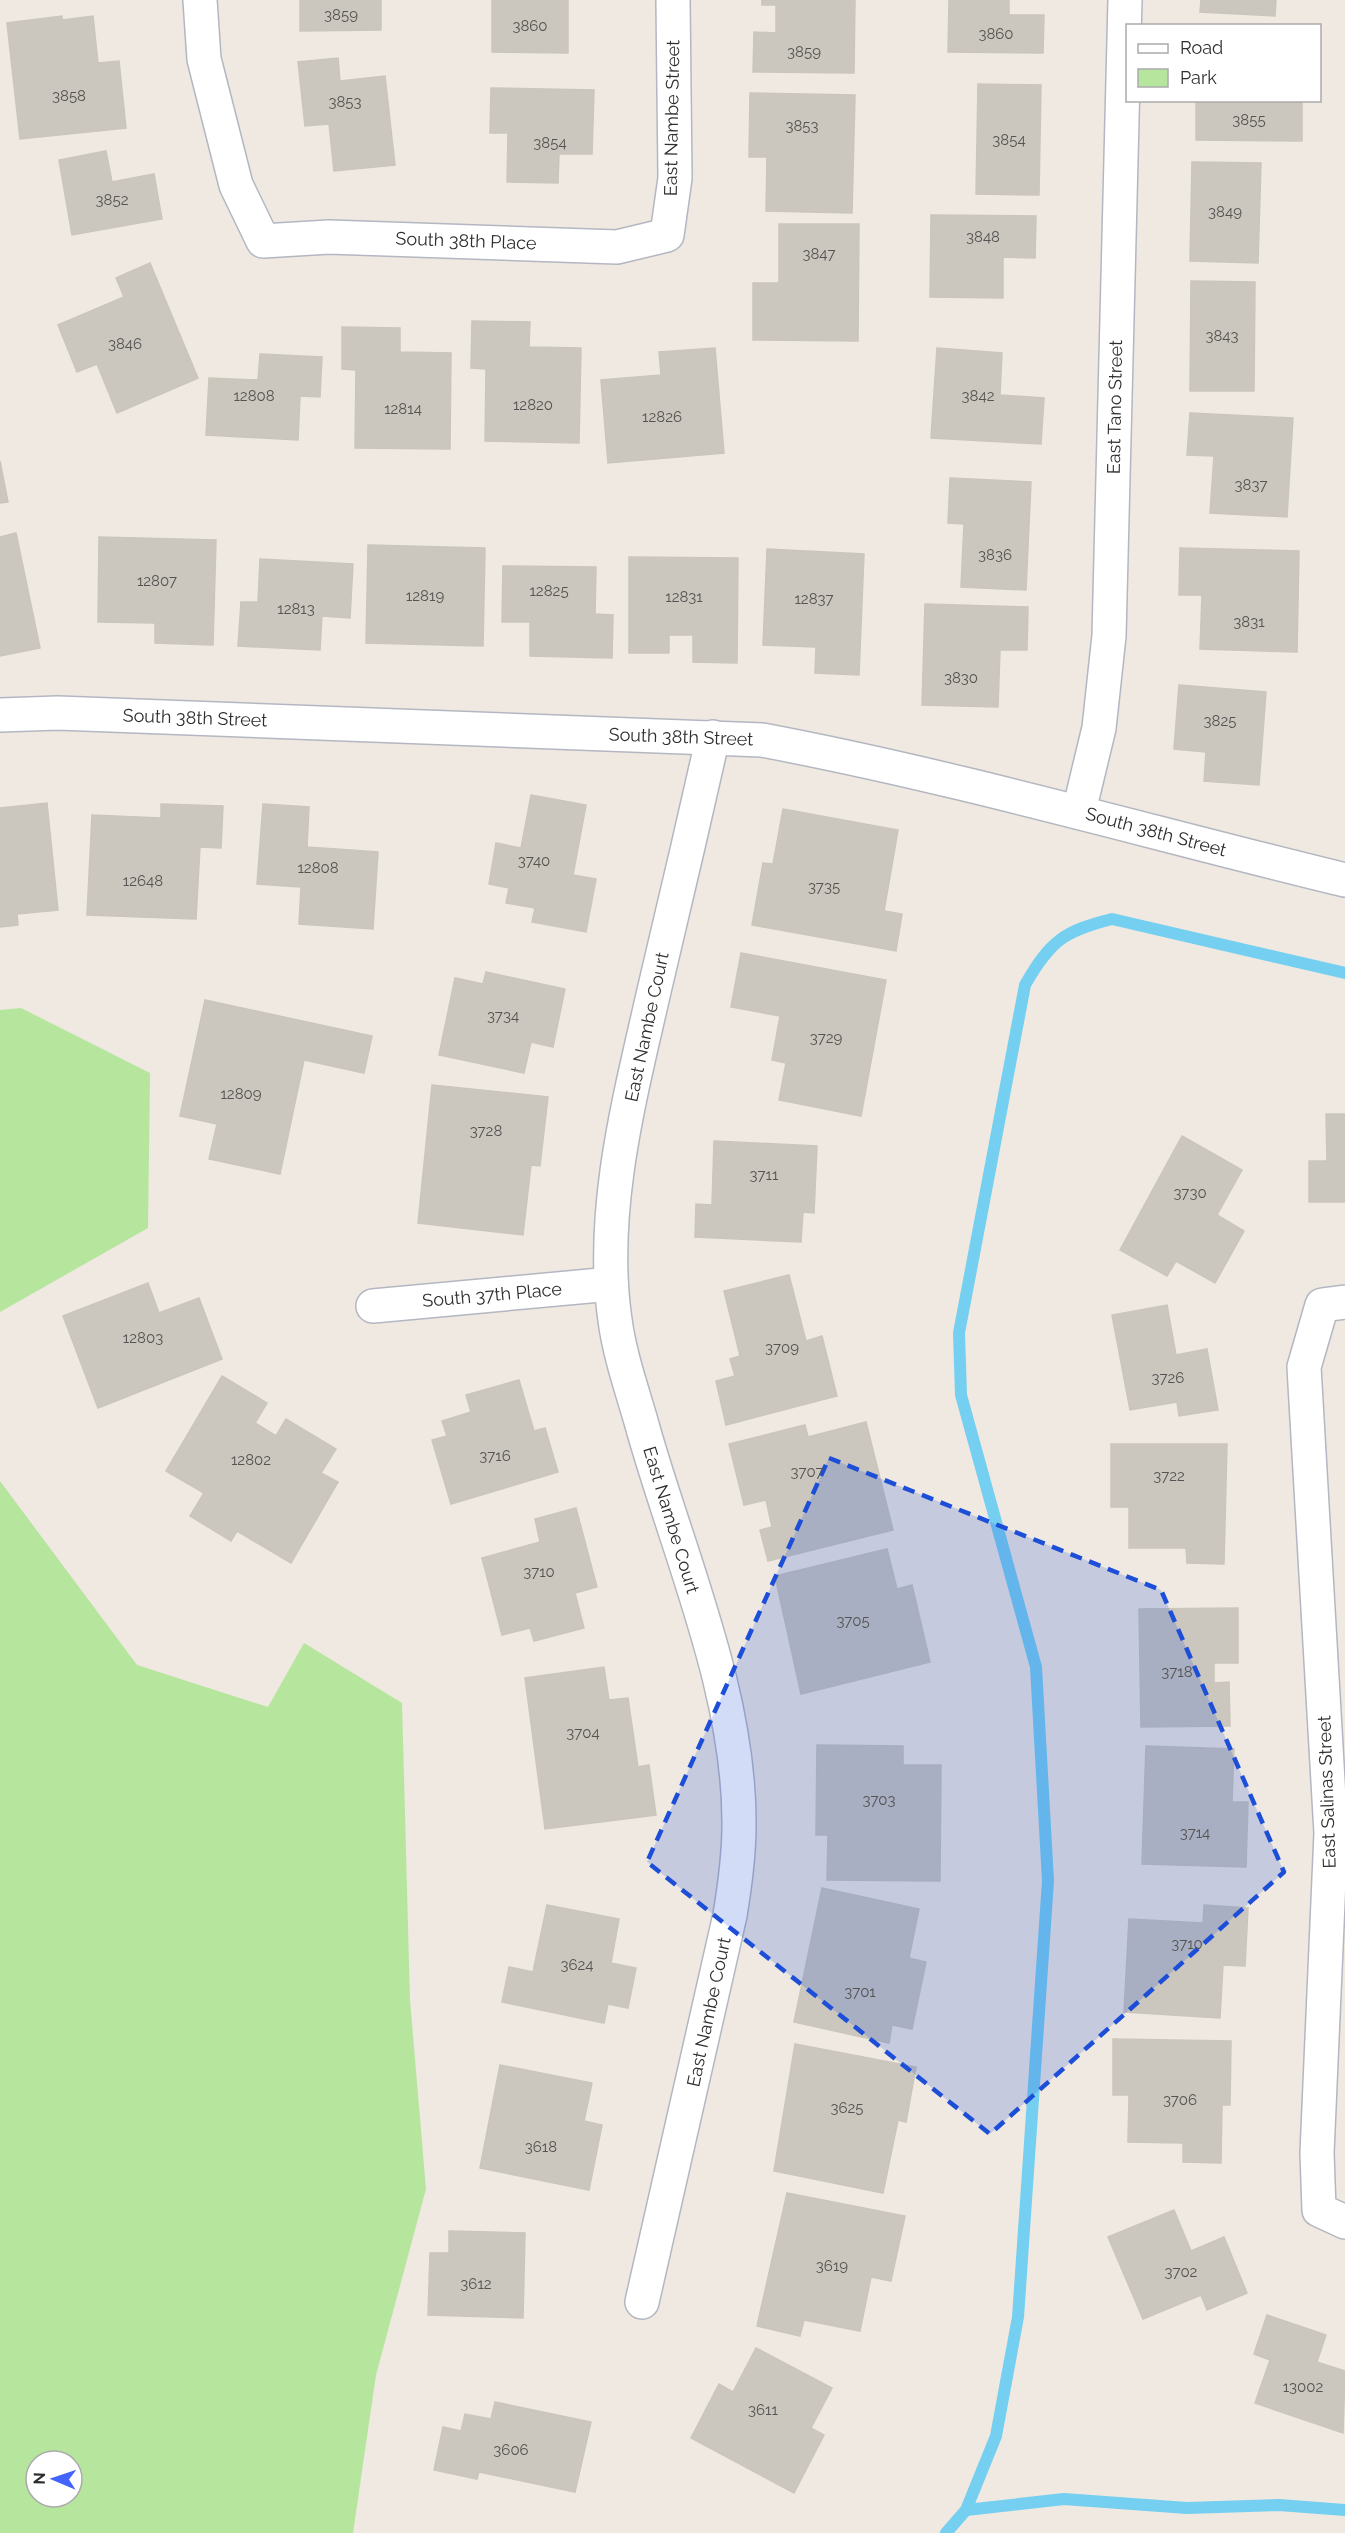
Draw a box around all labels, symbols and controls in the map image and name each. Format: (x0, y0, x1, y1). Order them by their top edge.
house number: 3859 (324, 6, 358, 24)
house number: 3860 (512, 17, 548, 35)
legend (1126, 24, 1321, 102)
house number: 3860 (978, 25, 1014, 43)
text: Road (1180, 37, 1223, 58)
street label: East Nambe Street (660, 40, 683, 196)
house number: 3859 (787, 43, 821, 61)
text: Park (1180, 67, 1217, 88)
house number: 3858 (52, 87, 86, 105)
house number: 3853 (328, 93, 362, 111)
house number: 3855 (1232, 111, 1266, 129)
house number: 3853 (785, 117, 819, 135)
house number: 3854 (992, 131, 1026, 149)
house number: 3854 (533, 134, 567, 152)
house number: 3852 (96, 191, 129, 209)
house number: 3849 (1208, 203, 1242, 221)
street label: South 38th Place (395, 228, 537, 253)
house number: 3848 (966, 228, 1000, 246)
house number: 3847 (802, 245, 836, 263)
house number: 3843 (1205, 327, 1239, 345)
house number: 3846 (108, 335, 142, 353)
street label: East Tano Street (1103, 340, 1126, 474)
house number: 12808 (233, 387, 275, 405)
house number: 3842 (962, 387, 995, 405)
house number: 12820 (513, 396, 553, 414)
house number: 12814 (384, 400, 422, 418)
house number: 12826 (642, 408, 682, 426)
house number: 3837 (1235, 476, 1267, 494)
house number: 3836 (978, 546, 1012, 564)
house number: 12807 (137, 572, 177, 590)
house number: 12825 (529, 582, 569, 600)
house number: 12819 (406, 587, 444, 605)
house number: 12831 (665, 588, 703, 606)
house number: 12837 (794, 590, 834, 608)
house number: 12813 (277, 600, 315, 618)
house number: 3831 (1233, 613, 1265, 631)
house number: 3830 (944, 669, 978, 687)
street label: South 38th Street (122, 704, 268, 731)
house number: 3825 (1204, 712, 1236, 730)
street label: South 38th Street (608, 723, 754, 750)
street label: South 38th Street (1084, 803, 1229, 860)
house number: 3740 (518, 852, 550, 870)
house number: 12808 (297, 859, 339, 877)
house number: 12648 (123, 872, 163, 890)
house number: 3735 (808, 878, 840, 896)
street label: East Nambe Court (620, 950, 673, 1104)
house number: 3734 (487, 1007, 519, 1025)
house number: 3729 (810, 1029, 842, 1047)
house number: 12809 (220, 1085, 262, 1103)
house number: 3728 (470, 1122, 502, 1140)
house number: 3711 (750, 1166, 779, 1184)
house number: 3730 (1173, 1184, 1207, 1202)
street label: South 37th Place (421, 1278, 563, 1311)
house number: 12803 (123, 1329, 163, 1347)
house number: 3709 (765, 1339, 799, 1357)
house number: 3726 (1152, 1369, 1184, 1387)
street label: East Nambe Court (639, 1444, 704, 1596)
house number: 3716 (479, 1447, 511, 1465)
house number: 12802 (231, 1451, 271, 1469)
house number: 3707 (791, 1463, 824, 1481)
house number: 3722 (1153, 1467, 1185, 1485)
house number: 3710 (523, 1563, 555, 1581)
house number: 3705 (836, 1612, 870, 1630)
house number: 3718 (1161, 1663, 1193, 1681)
street label: East Salinas Street (1313, 1715, 1340, 1869)
house number: 3704 (566, 1724, 600, 1742)
house number: 3703 (862, 1791, 896, 1809)
house number: 3714 (1180, 1824, 1210, 1842)
street label: East Nambe Court (682, 1935, 735, 2089)
house number: 3710 (1171, 1935, 1203, 1953)
house number: 3624 (560, 1956, 594, 1974)
house number: 3701 (844, 1983, 876, 2001)
house number: 3706 (1163, 2091, 1197, 2109)
house number: 3625 (830, 2099, 864, 2117)
house number: 3618 (525, 2138, 557, 2156)
house number: 3619 (816, 2257, 848, 2275)
house number: 3702 (1165, 2263, 1198, 2281)
house number: 3612 (460, 2275, 492, 2293)
house number: 13002 (1283, 2378, 1323, 2396)
house number: 3611 (748, 2401, 779, 2419)
house number: 3606 (493, 2441, 529, 2459)
north arrow (24, 2449, 84, 2509)
text: N (30, 2472, 49, 2485)

